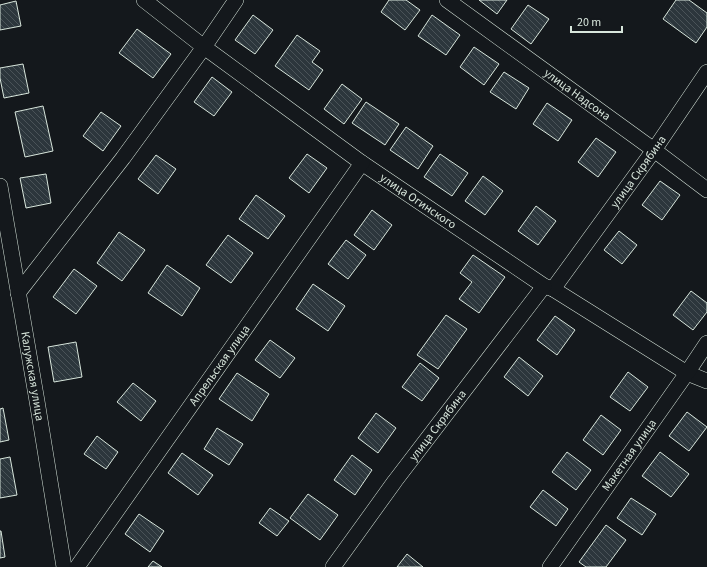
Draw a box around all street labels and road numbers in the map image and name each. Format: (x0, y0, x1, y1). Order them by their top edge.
street label: улица Надсона (540, 65, 614, 125)
street label: улица Скрябина (607, 132, 670, 212)
street label: улица Огинского (376, 169, 460, 233)
street label: Апрельская улица (185, 322, 254, 409)
street label: Калужская улица (16, 330, 48, 422)
street label: улица Скрябина (405, 387, 471, 465)
street label: Макетная улица (598, 416, 661, 495)

